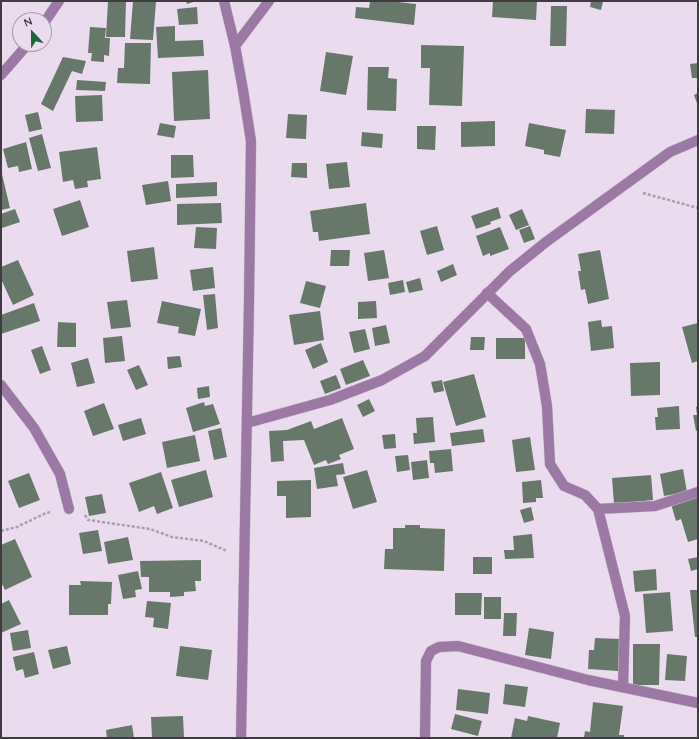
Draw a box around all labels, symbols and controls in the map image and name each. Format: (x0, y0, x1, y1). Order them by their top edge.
north arrow (12, 12, 52, 52)
text: N (22, 14, 34, 30)

